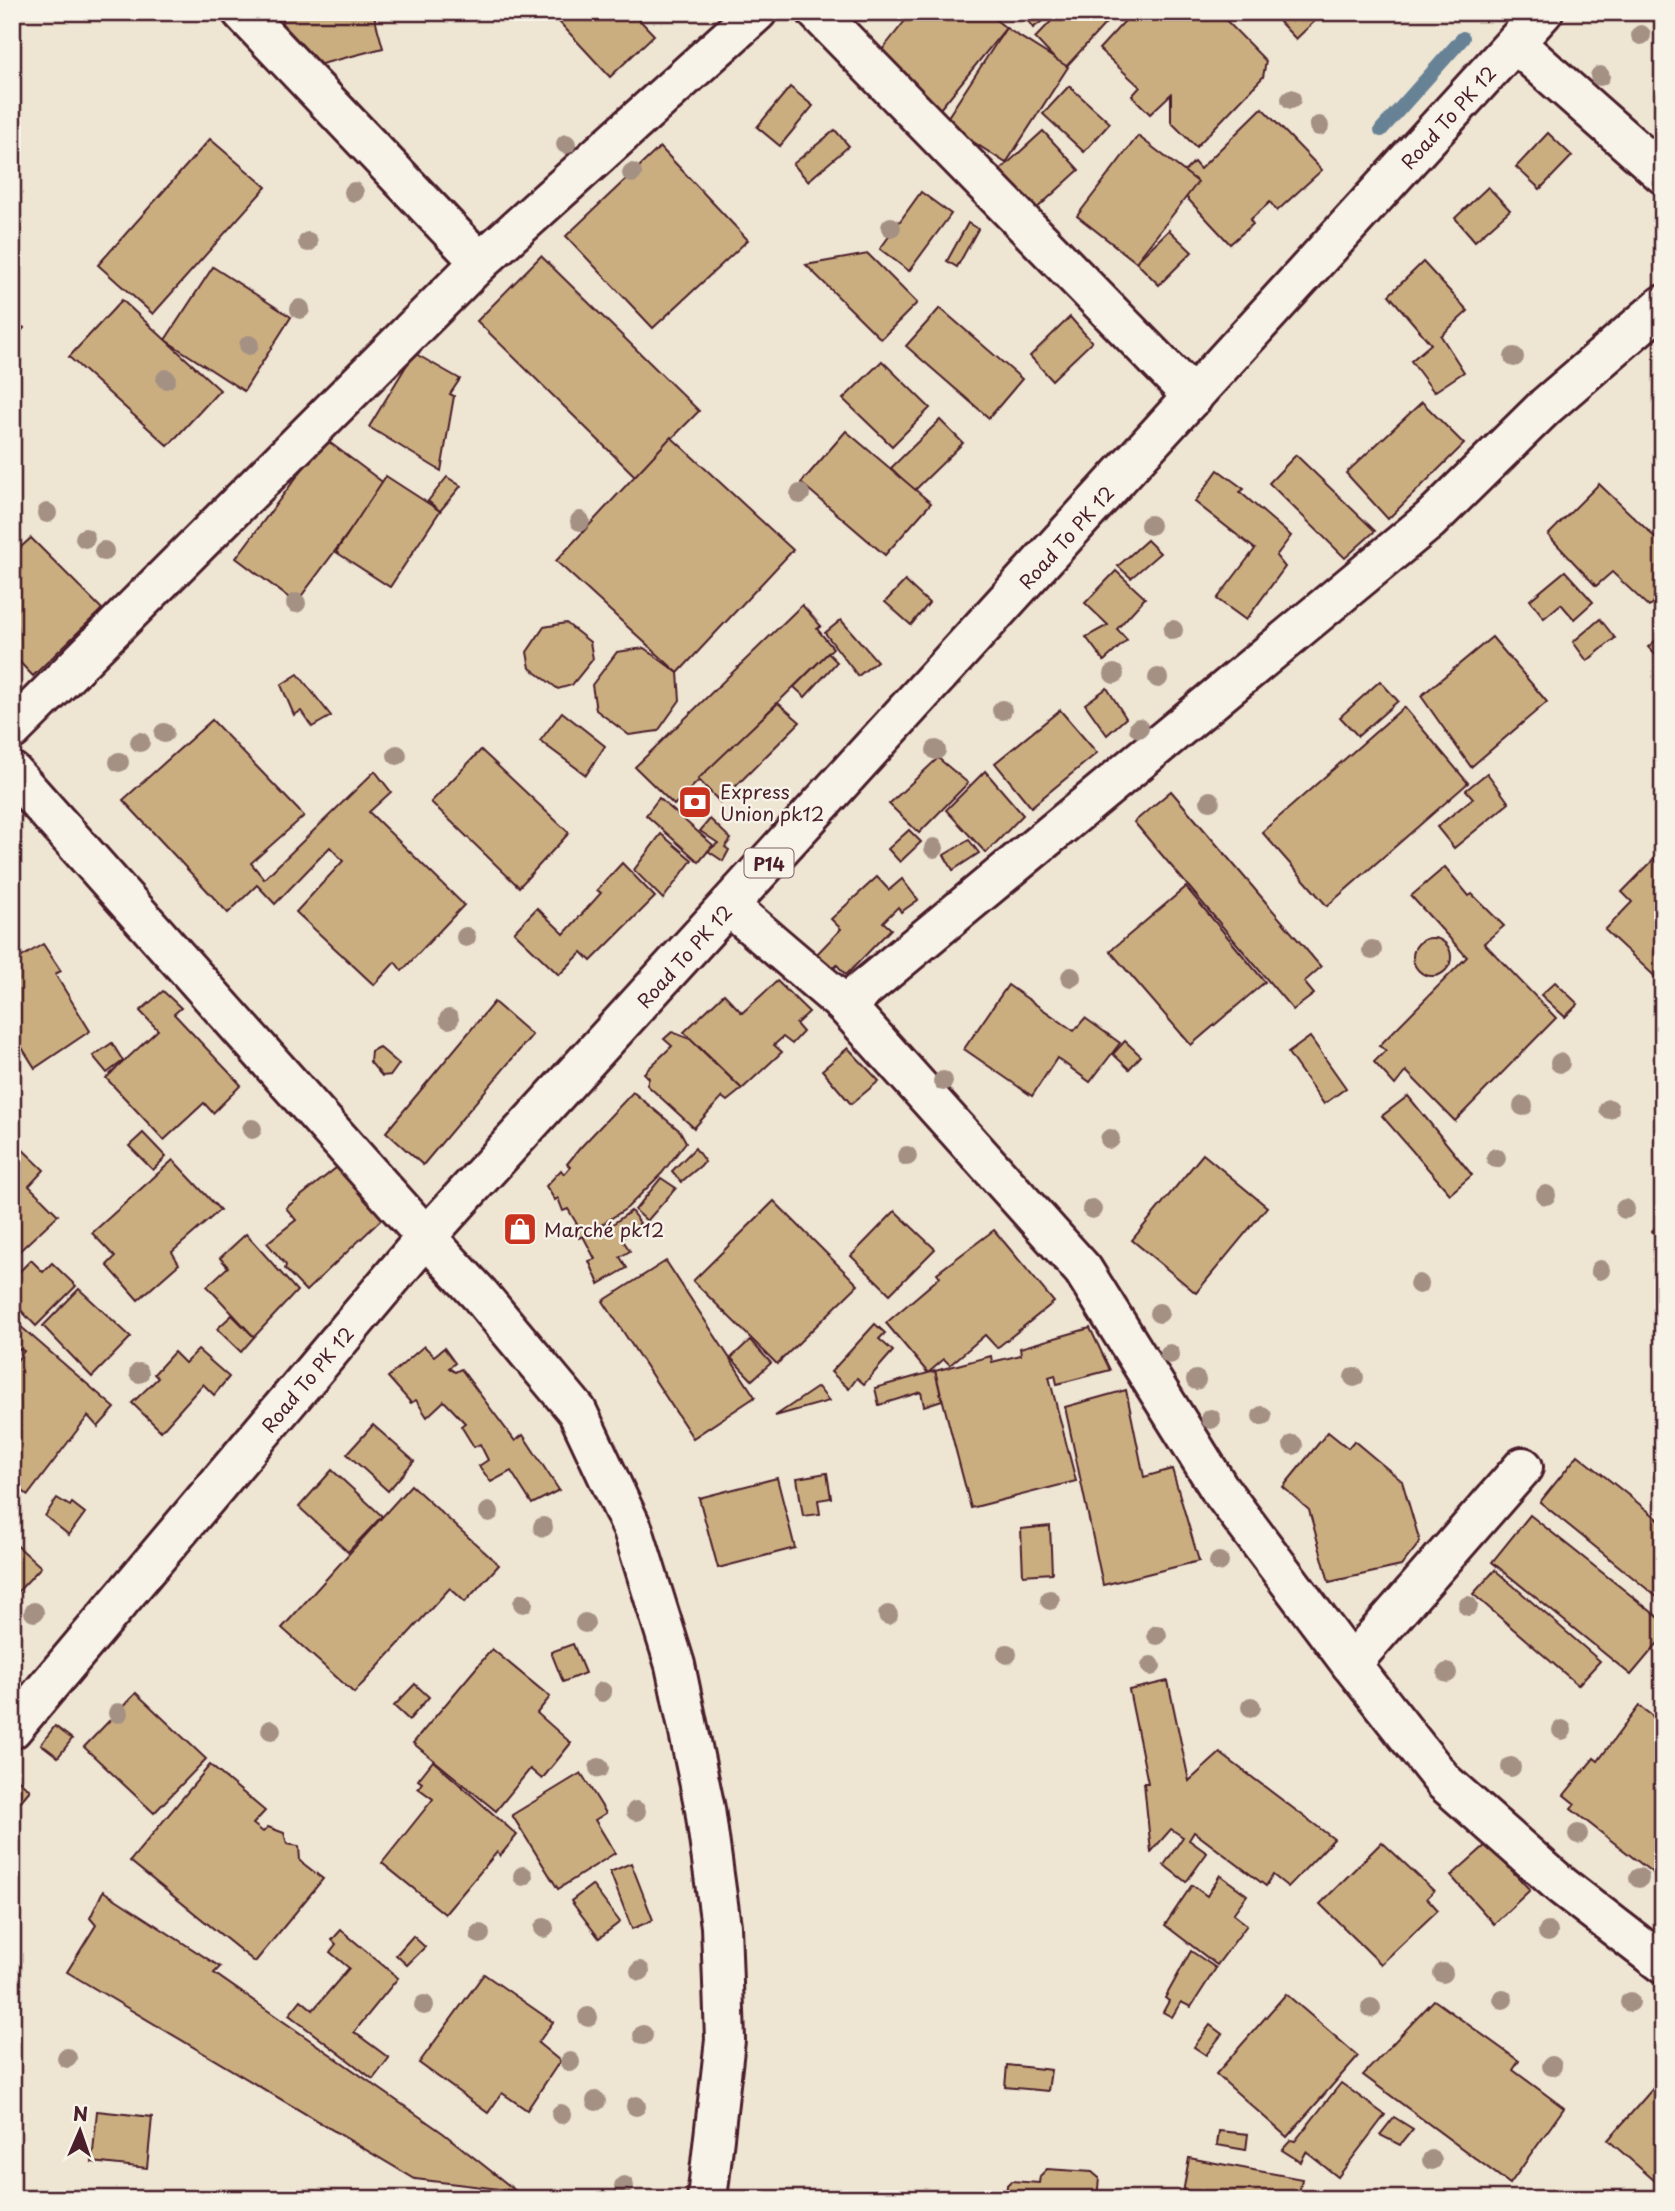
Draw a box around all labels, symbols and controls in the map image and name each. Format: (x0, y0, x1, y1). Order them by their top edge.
street label: Road To PK 12 (1394, 59, 1502, 175)
street label: Road To PK 12 (1012, 479, 1120, 595)
place label: Express Union pk12 (720, 777, 824, 827)
bank icon: Express Union pk12 (676, 783, 714, 821)
road number: P14 (744, 848, 794, 878)
street label: Road To PK 12 (630, 898, 738, 1014)
shop icon: Marché pk12 (501, 1210, 539, 1248)
place label: Marché pk12 (544, 1215, 664, 1243)
street label: Road To PK 12 (254, 1320, 360, 1438)
north arrow (46, 2096, 116, 2166)
text: N (73, 2099, 89, 2127)

